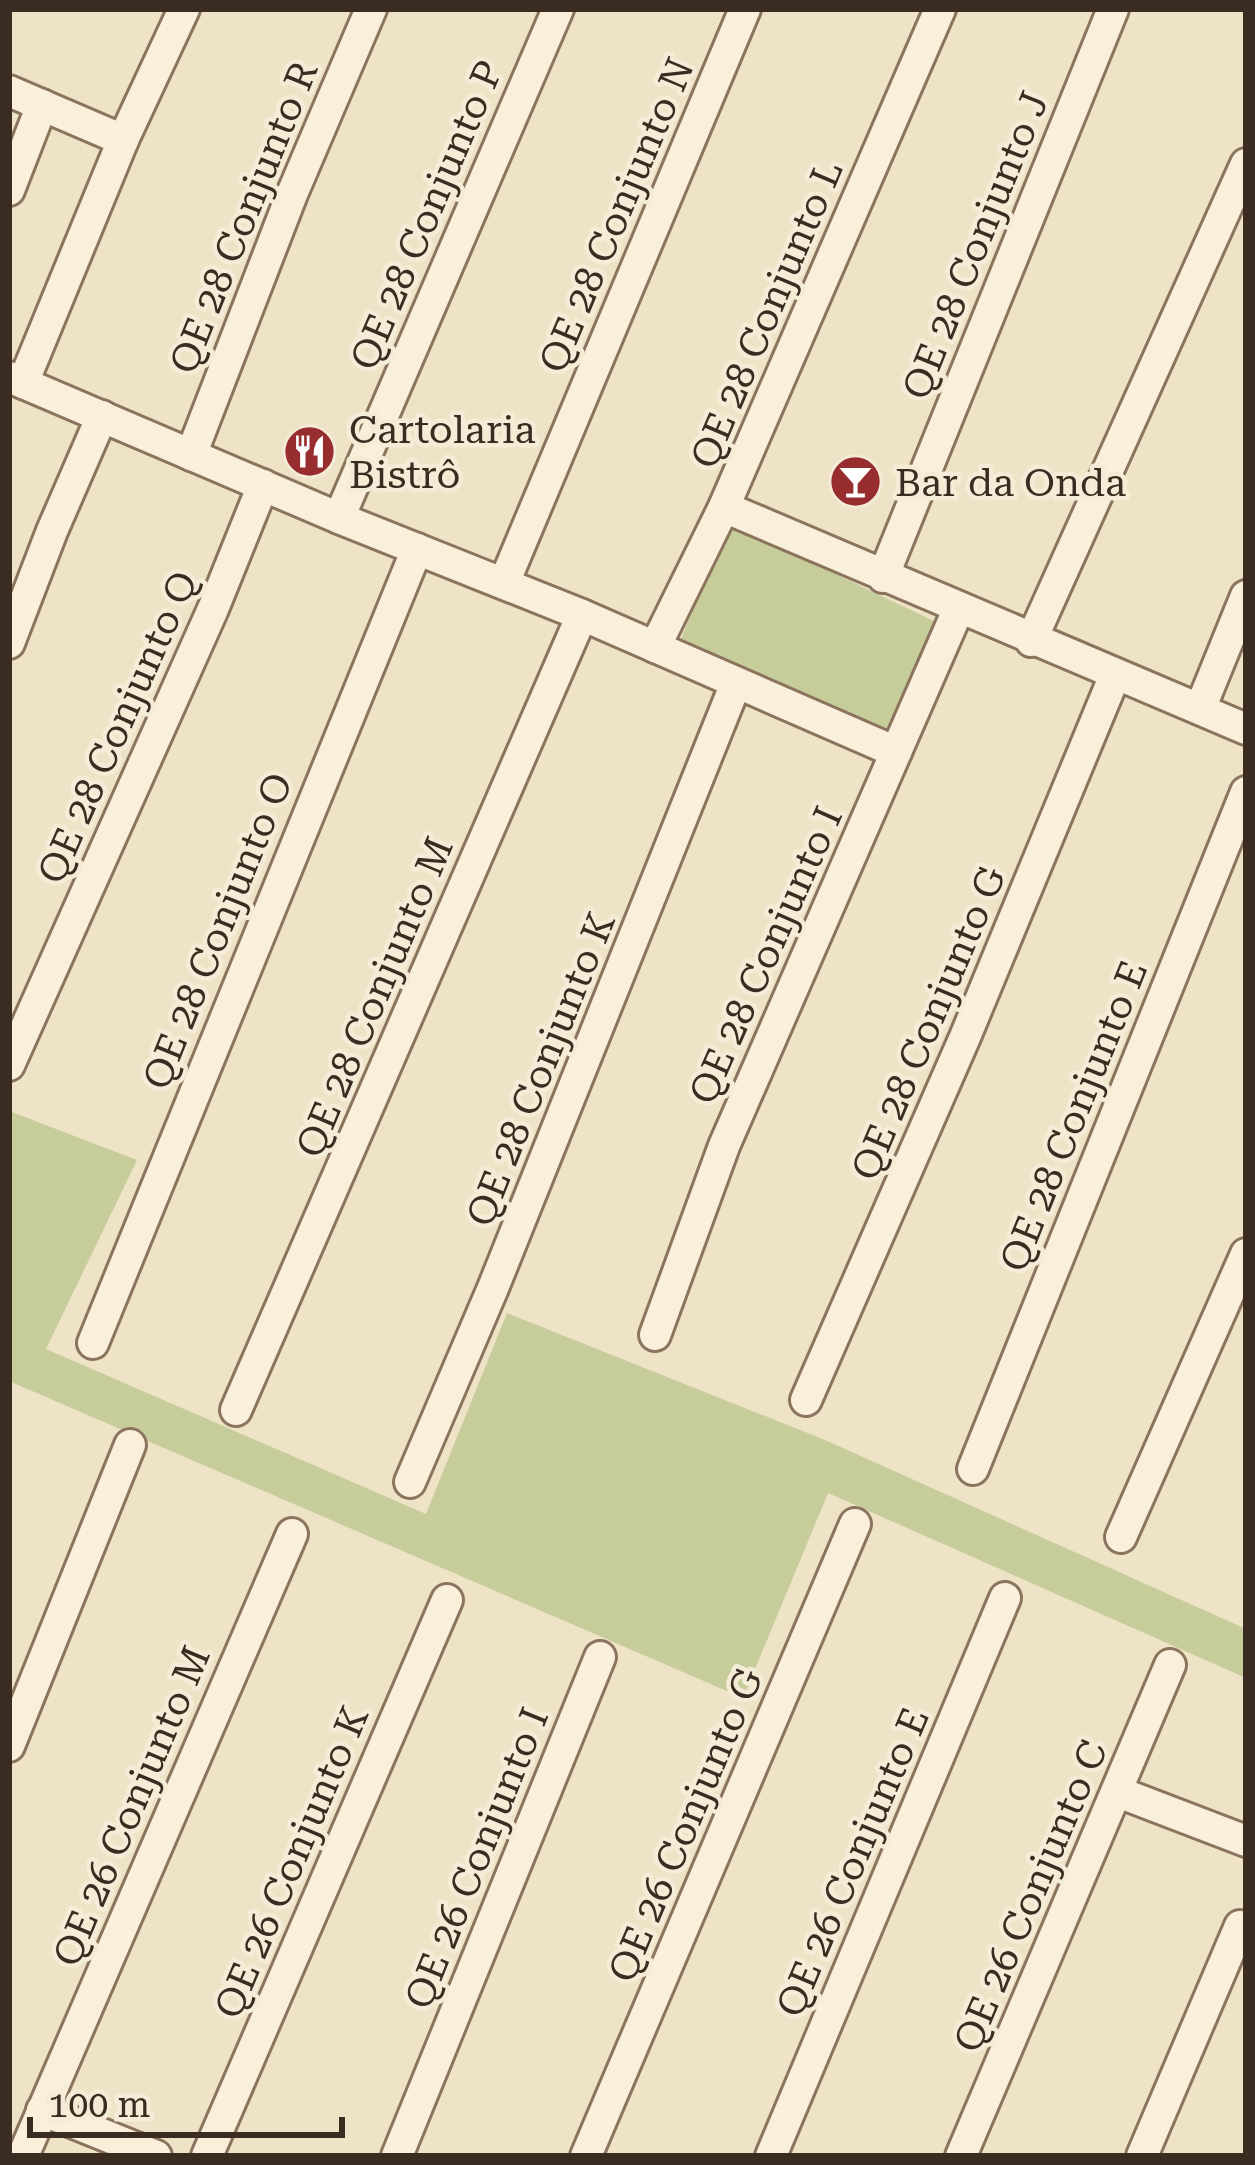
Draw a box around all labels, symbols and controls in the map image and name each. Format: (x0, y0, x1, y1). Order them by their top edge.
street label: QE 28 Conjunto N (530, 51, 704, 379)
street label: QE 28 Conjunto R (160, 54, 328, 380)
street label: QE 28 Conjunto P (341, 54, 513, 377)
street label: QE 28 Conjunto J (893, 85, 1059, 406)
street label: QE 28 Conjunto L (681, 154, 853, 475)
place label: Cartolaria Bistrô (349, 407, 536, 498)
restaurant icon: Cartolaria Bistrô (282, 423, 338, 479)
bar icon: Bar da Onda (828, 454, 884, 510)
place label: Bar da Onda (895, 460, 1126, 506)
street label: QE 28 Conjunto Q (28, 564, 207, 891)
street label: QE 28 Conjunto O (134, 767, 302, 1096)
street label: QE 28 Conjunto I (680, 800, 852, 1111)
street label: QE 28 Conjunto M (287, 831, 463, 1164)
street label: QE 28 Conjunto G (842, 860, 1016, 1187)
street label: QE 28 Conjunto K (457, 906, 625, 1233)
street label: QE 28 Conjunto E (991, 954, 1157, 1278)
street label: QE 26 Conjunto M (44, 1640, 220, 1973)
street label: QE 26 Conjunto G (599, 1662, 773, 1989)
street label: QE 26 Conjunto K (205, 1700, 378, 2025)
street label: QE 26 Conjunto I (396, 1701, 558, 2016)
street label: QE 26 Conjunto E (767, 1701, 939, 2024)
street label: QE 26 Conjunto C (945, 1734, 1117, 2059)
scale bar (30, 2063, 342, 2137)
text: 100 m (48, 2084, 150, 2126)

